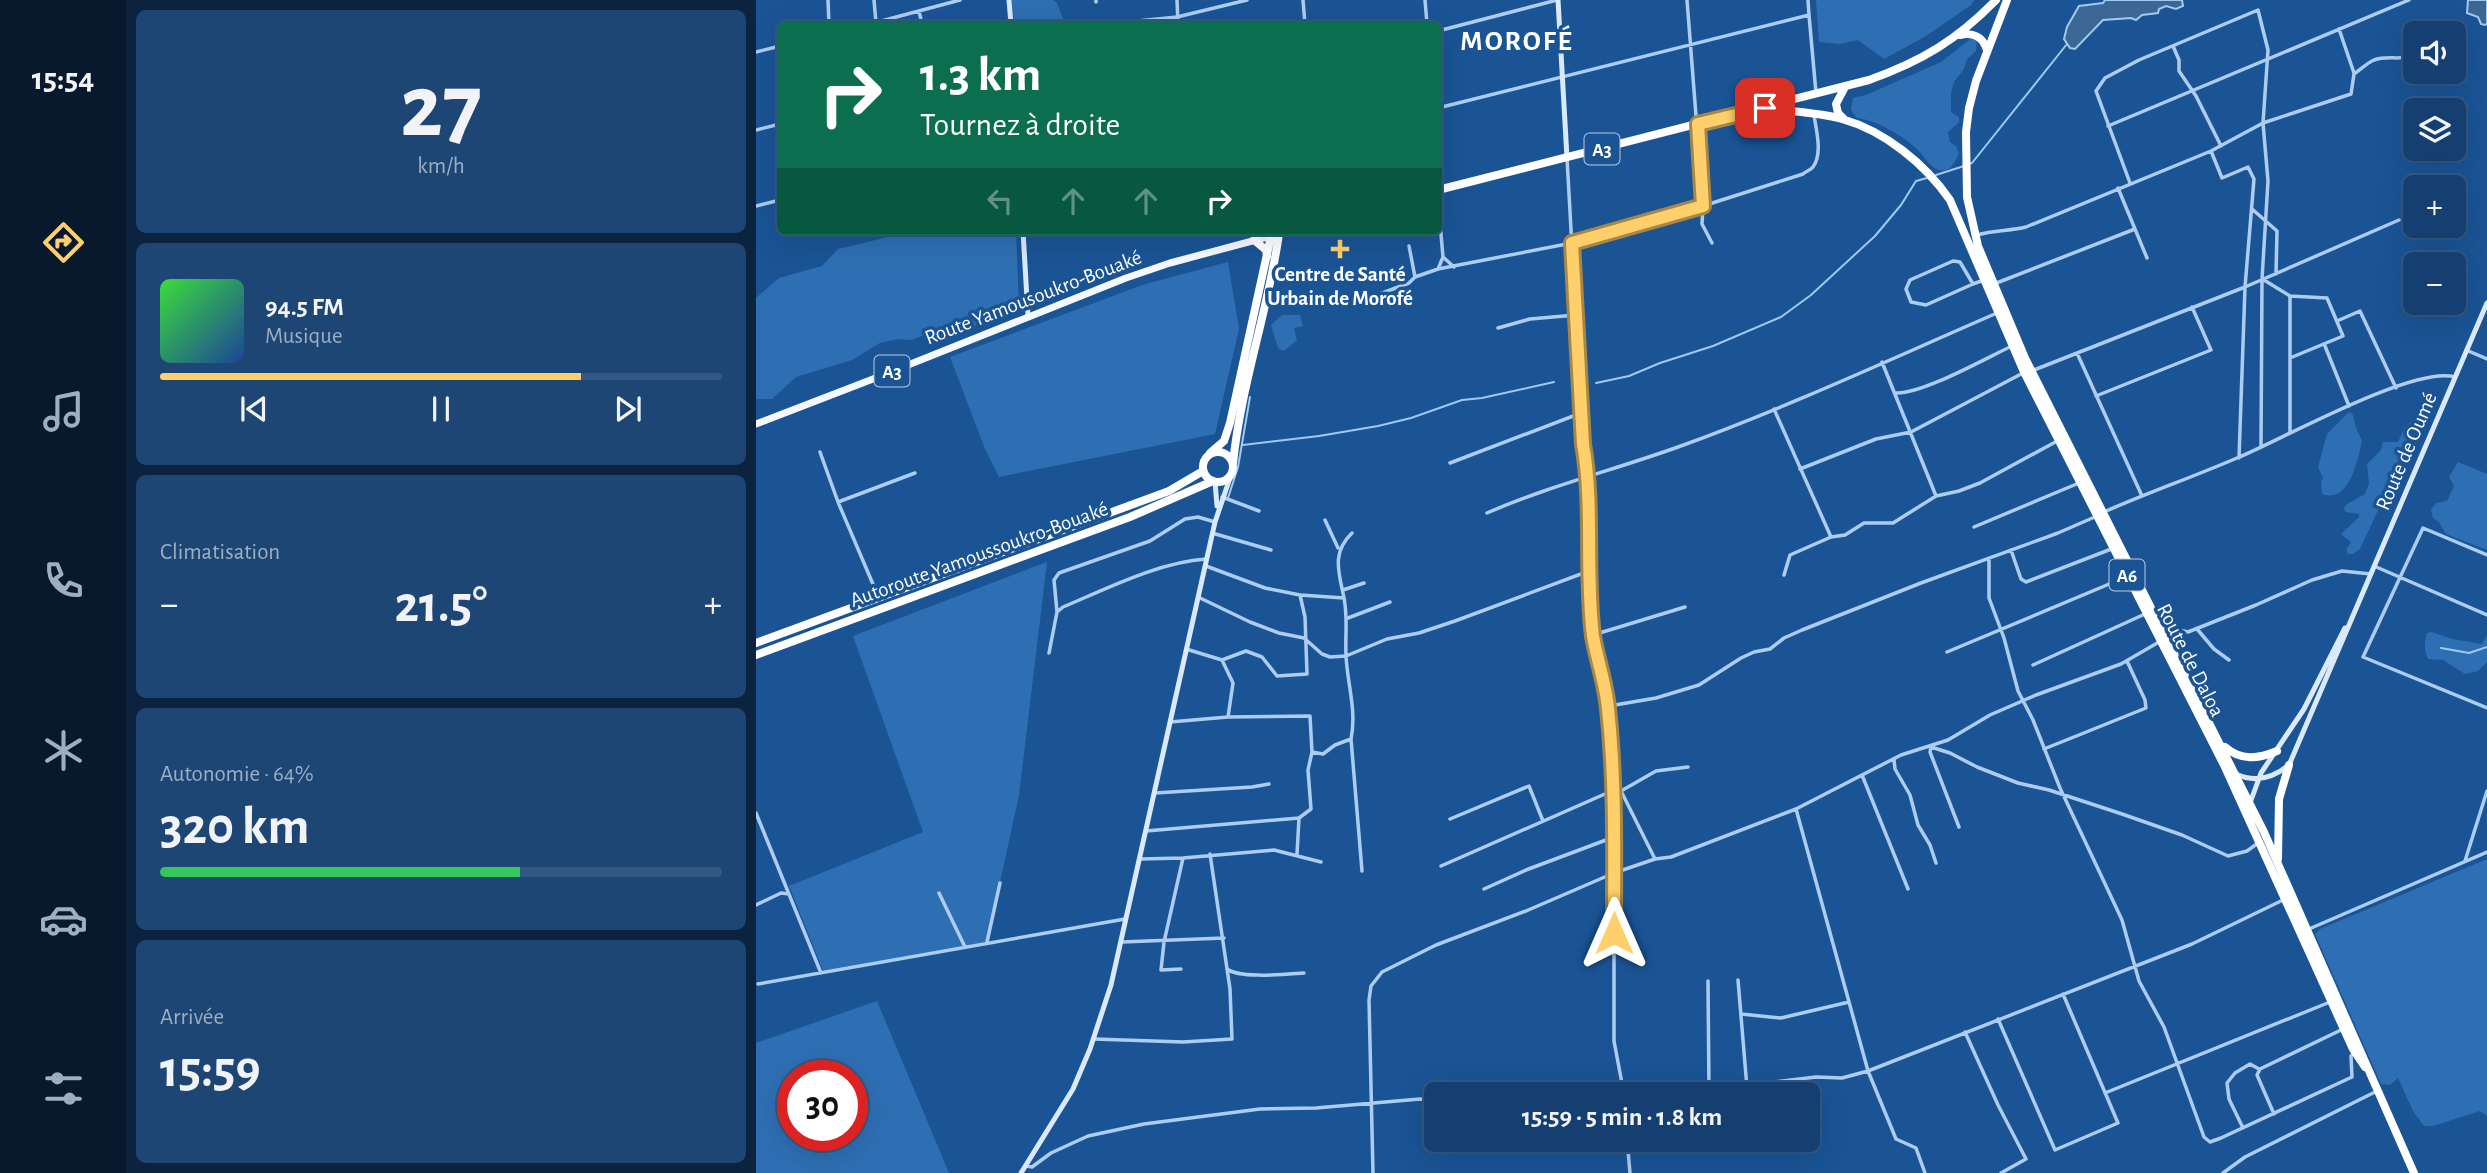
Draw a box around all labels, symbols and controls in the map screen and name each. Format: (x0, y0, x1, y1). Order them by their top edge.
map controls (2403, 21, 2466, 315)
button: sound (2403, 21, 2466, 84)
district label: MOROFÉ (1460, 25, 1574, 56)
icon: right (805, 49, 896, 140)
text: 1.3 km (920, 51, 1041, 100)
text: 27 (400, 62, 482, 153)
text: 15:54 (32, 63, 94, 95)
pin (1735, 78, 1795, 138)
icon: arrive (1746, 89, 1784, 127)
button: layers (2403, 98, 2466, 161)
text: Tournez à droite (920, 109, 1120, 141)
road number: A3 (1584, 134, 1620, 164)
text: km/h (417, 155, 465, 178)
button: + (2403, 175, 2466, 238)
icon: left (981, 182, 1019, 220)
icon: ahead (1054, 182, 1092, 220)
icon: ahead (1127, 182, 1165, 220)
icon: right (1200, 182, 1238, 220)
icon: directions (39, 218, 88, 267)
marker: Centre de Santé Urbain de Morofé (1330, 239, 1350, 259)
street label: Route Yamousoukro-Bouaké (922, 246, 1145, 349)
button: − (2403, 252, 2466, 315)
place label: Centre de Santé Urbain de Morofé (1267, 264, 1413, 309)
text: 94.5 FM (265, 294, 344, 320)
text: Musique (265, 325, 343, 348)
road number: A3 (874, 356, 910, 386)
icon: music (39, 387, 88, 436)
street label: Route de Oumé (2372, 389, 2441, 513)
icon: previous (235, 390, 273, 428)
icon: pause (422, 390, 460, 428)
icon: next (609, 390, 647, 428)
street label: Autoroute Yamoussoukro-Bouaké (847, 498, 1111, 611)
text: Climatisation (160, 541, 280, 564)
icon: phone (39, 556, 88, 605)
road number: A6 (2110, 560, 2144, 590)
text: 21.5° (395, 579, 487, 631)
text: − (160, 586, 178, 624)
text: + (704, 586, 722, 624)
street label: Route de Daloa (2153, 600, 2228, 720)
icon: climate (39, 726, 88, 775)
text: Autonomie · 64% (160, 763, 314, 786)
text: 320 km (160, 801, 310, 853)
icon: car (39, 895, 88, 944)
position arrow (1577, 896, 1651, 970)
text: Arrivée (160, 1006, 224, 1029)
text: 15:59 (160, 1044, 261, 1096)
speed limit sign: 30 (777, 1060, 868, 1151)
icon: filters (39, 1064, 88, 1113)
text: 15:59 · 5 min · 1.8 km (1522, 1104, 1722, 1130)

